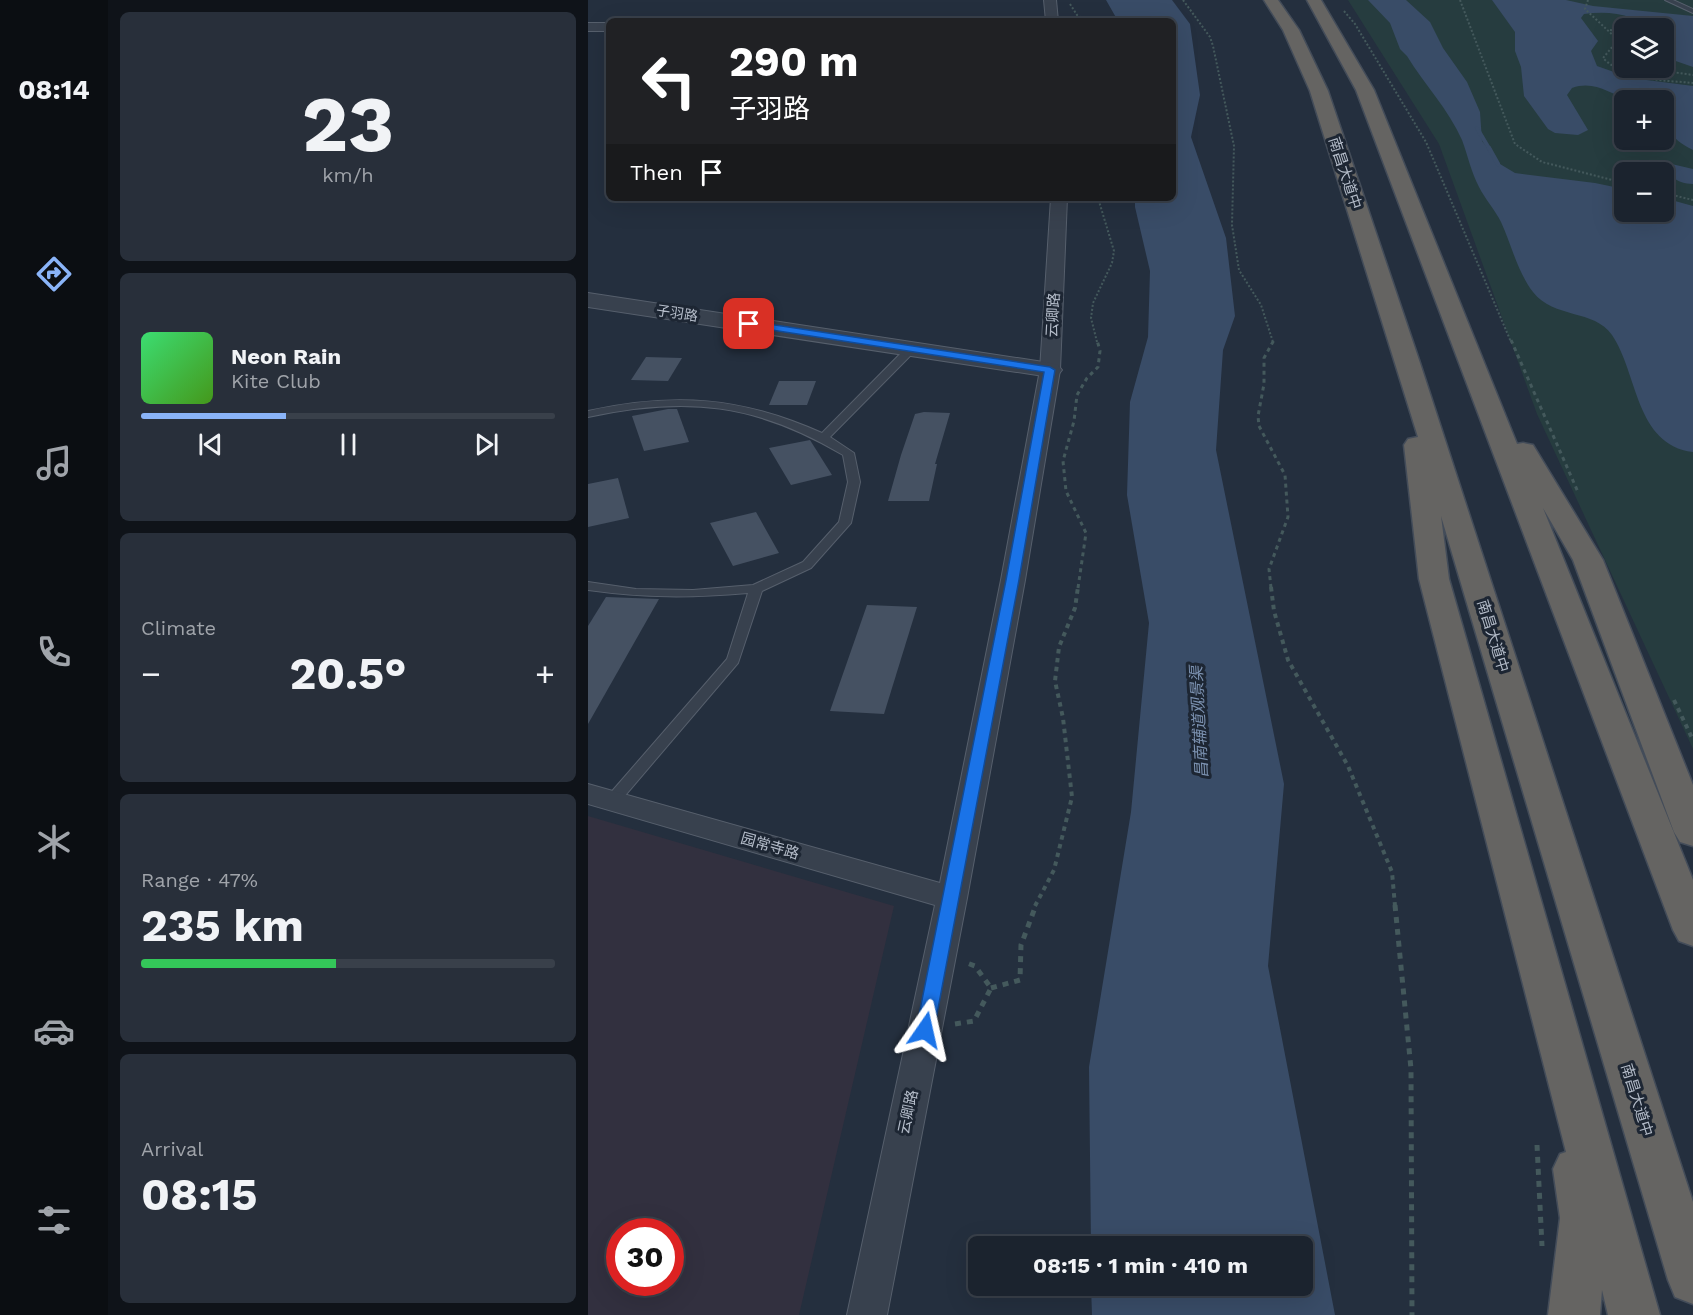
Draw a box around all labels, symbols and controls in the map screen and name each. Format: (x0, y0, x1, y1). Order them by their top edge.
map controls (1614, 18, 1674, 222)
button: layers (1614, 18, 1674, 78)
text: 290 m (729, 37, 859, 86)
icon: left (630, 42, 708, 120)
text: 08:14 (18, 74, 90, 106)
text: 23 (302, 78, 394, 170)
button: + (1614, 90, 1674, 150)
text: 子羽路 (729, 93, 810, 125)
street label: 南昌大道中 (1325, 135, 1365, 211)
icon: arrive (695, 156, 728, 189)
text: Then (630, 160, 683, 185)
button: − (1614, 162, 1674, 222)
text: km/h (322, 163, 374, 187)
icon: directions (33, 253, 75, 295)
street label: 云卿路 (1043, 292, 1063, 338)
pin (723, 298, 774, 349)
street label: 子羽路 (655, 302, 699, 324)
icon: arrive (732, 307, 765, 340)
text: Neon Rain (231, 344, 341, 369)
text: Kite Club (231, 369, 321, 393)
icon: previous (194, 428, 227, 461)
icon: pause (332, 428, 365, 461)
icon: next (470, 428, 503, 461)
icon: music (33, 442, 75, 484)
street label: 南昌大道中 (1473, 597, 1513, 675)
text: Climate (141, 616, 216, 640)
icon: phone (33, 631, 75, 673)
text: 20.5° (290, 647, 406, 700)
text: − (141, 654, 161, 693)
text: + (535, 654, 555, 693)
water label: 昌南辅道观景渠 (1186, 664, 1211, 778)
icon: climate (33, 821, 75, 863)
street label: 园常寺路 (739, 829, 801, 863)
text: Range · 47% (141, 868, 258, 892)
text: 235 km (141, 899, 304, 952)
position arrow (893, 998, 957, 1062)
icon: car (33, 1010, 75, 1052)
street label: 南昌大道中 (1617, 1061, 1657, 1139)
street label: 云卿路 (895, 1088, 921, 1136)
text: Arrival (141, 1137, 203, 1161)
text: 08:15 (141, 1168, 257, 1221)
icon: filters (33, 1199, 75, 1241)
speed limit sign: 30 (606, 1218, 684, 1296)
text: 08:15 · 1 min · 410 m (1033, 1253, 1248, 1278)

